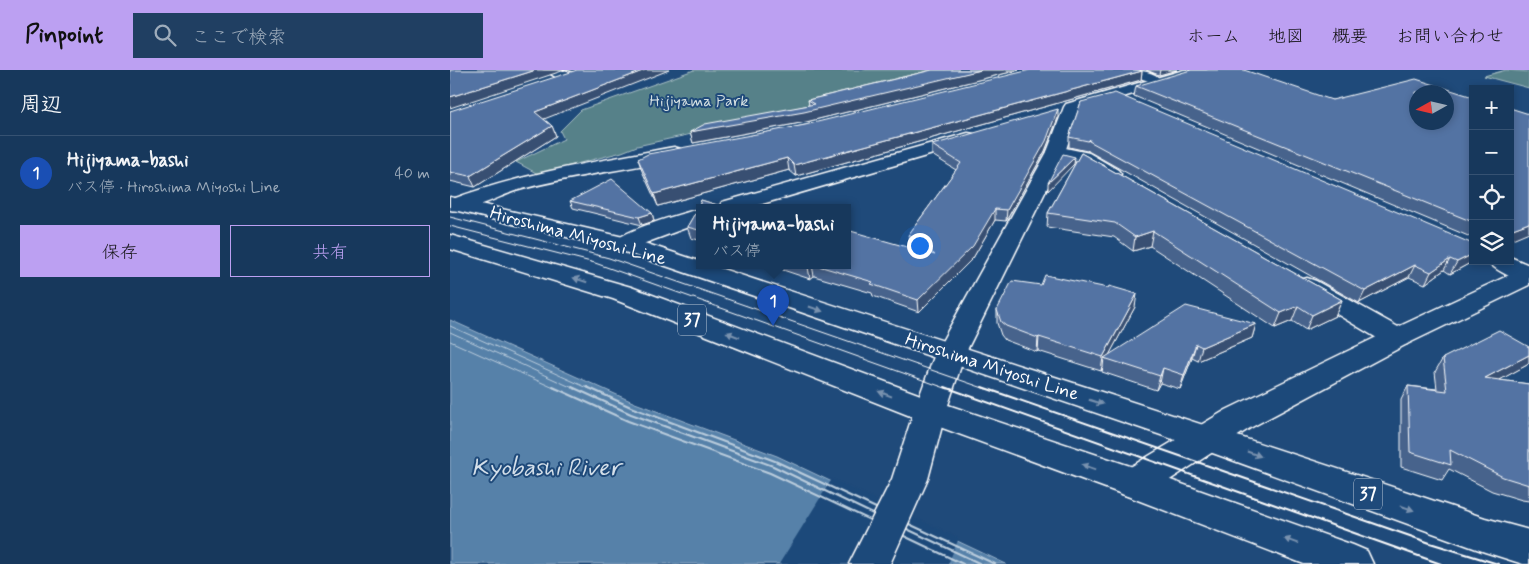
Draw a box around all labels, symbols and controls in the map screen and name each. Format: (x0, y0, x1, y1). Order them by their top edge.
search box (133, 13, 483, 58)
text: Pinpoint (25, 20, 103, 51)
icon: search (151, 21, 179, 49)
text: ここで検索 (191, 25, 286, 50)
text: ホーム (1187, 25, 1240, 49)
text: 地図 (1268, 25, 1304, 49)
text: 概要 (1332, 25, 1368, 49)
text: お問い合わせ (1396, 25, 1504, 49)
north arrow (1409, 85, 1454, 130)
map controls (1469, 85, 1514, 265)
button: + (1469, 85, 1514, 130)
text: 周辺 (20, 91, 62, 119)
park label: Hijiyama Park (650, 91, 748, 112)
button: − (1469, 130, 1514, 175)
text: Hijiyama-bashi (67, 148, 188, 173)
text: 1 (32, 163, 40, 184)
text: 40 m (394, 163, 430, 184)
button: locate (1469, 175, 1514, 220)
text: バス停 · Hiroshima Miyoshi Line (67, 177, 280, 198)
street label: Hiroshima Miyoshi Line (487, 200, 669, 272)
popup (696, 204, 851, 269)
text: Hijiyama-bashi (713, 212, 834, 237)
button: layers (1469, 220, 1514, 265)
button: 保存 (20, 225, 220, 277)
button: 共有 (230, 225, 430, 277)
your location (907, 233, 933, 259)
text: バス停 (713, 241, 761, 262)
one-way arrow (573, 275, 588, 283)
pin: 1 (757, 285, 789, 326)
road number: 37 (678, 304, 706, 336)
one-way arrow (809, 305, 824, 313)
street label: Hiroshima Miyoshi Line (902, 327, 1082, 407)
one-way arrow (725, 331, 740, 339)
one-way arrow (877, 390, 892, 397)
one-way arrow (1089, 398, 1104, 406)
one-way arrow (1247, 450, 1262, 458)
water label: Kyobashi River (471, 453, 624, 484)
one-way arrow (1082, 463, 1097, 470)
road number: 37 (1354, 478, 1382, 509)
one-way arrow (1400, 504, 1415, 512)
one-way arrow (1283, 537, 1298, 545)

